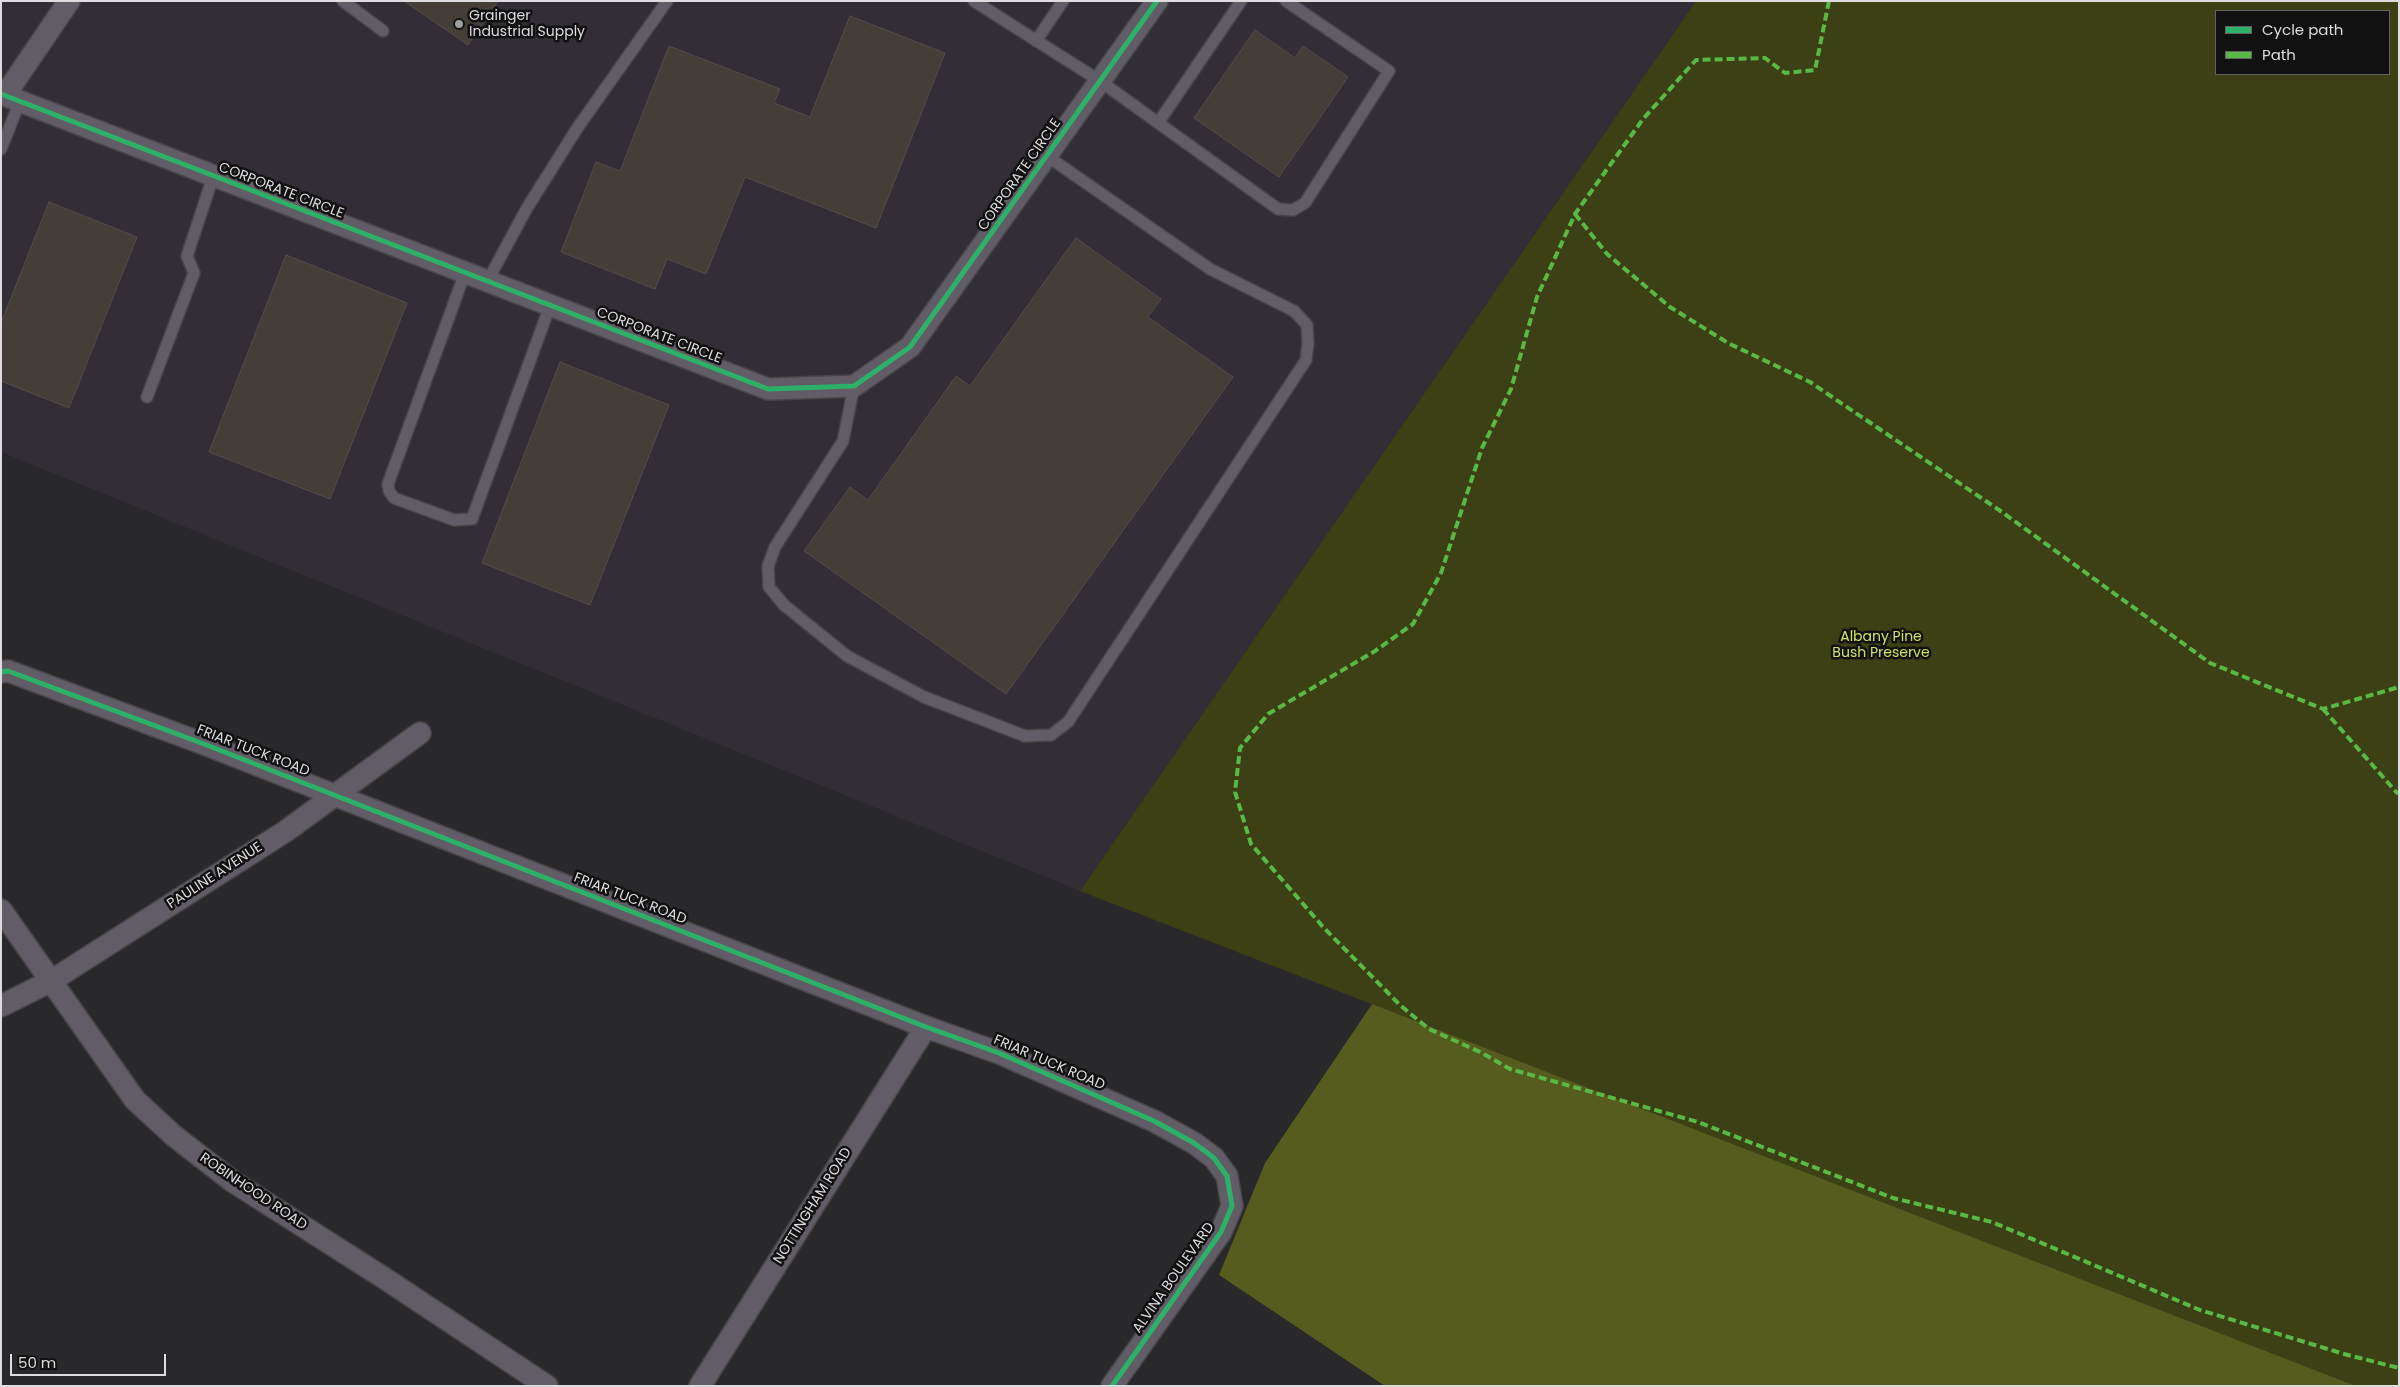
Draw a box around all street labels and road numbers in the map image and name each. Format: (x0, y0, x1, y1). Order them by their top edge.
street label: CORPORATE CIRCLE (975, 116, 1065, 234)
street label: CORPORATE CIRCLE (216, 159, 346, 223)
street label: CORPORATE CIRCLE (594, 304, 724, 368)
street label: FRIAR TUCK ROAD (194, 722, 312, 780)
street label: PAULINE AVENUE (164, 839, 266, 913)
street label: FRIAR TUCK ROAD (571, 870, 689, 928)
street label: FRIAR TUCK ROAD (991, 1032, 1107, 1094)
street label: NOTTINGHAM ROAD (770, 1145, 856, 1267)
street label: ROBINHOOD ROAD (196, 1150, 310, 1234)
street label: ALVINA BOULEVARD (1130, 1220, 1218, 1336)

